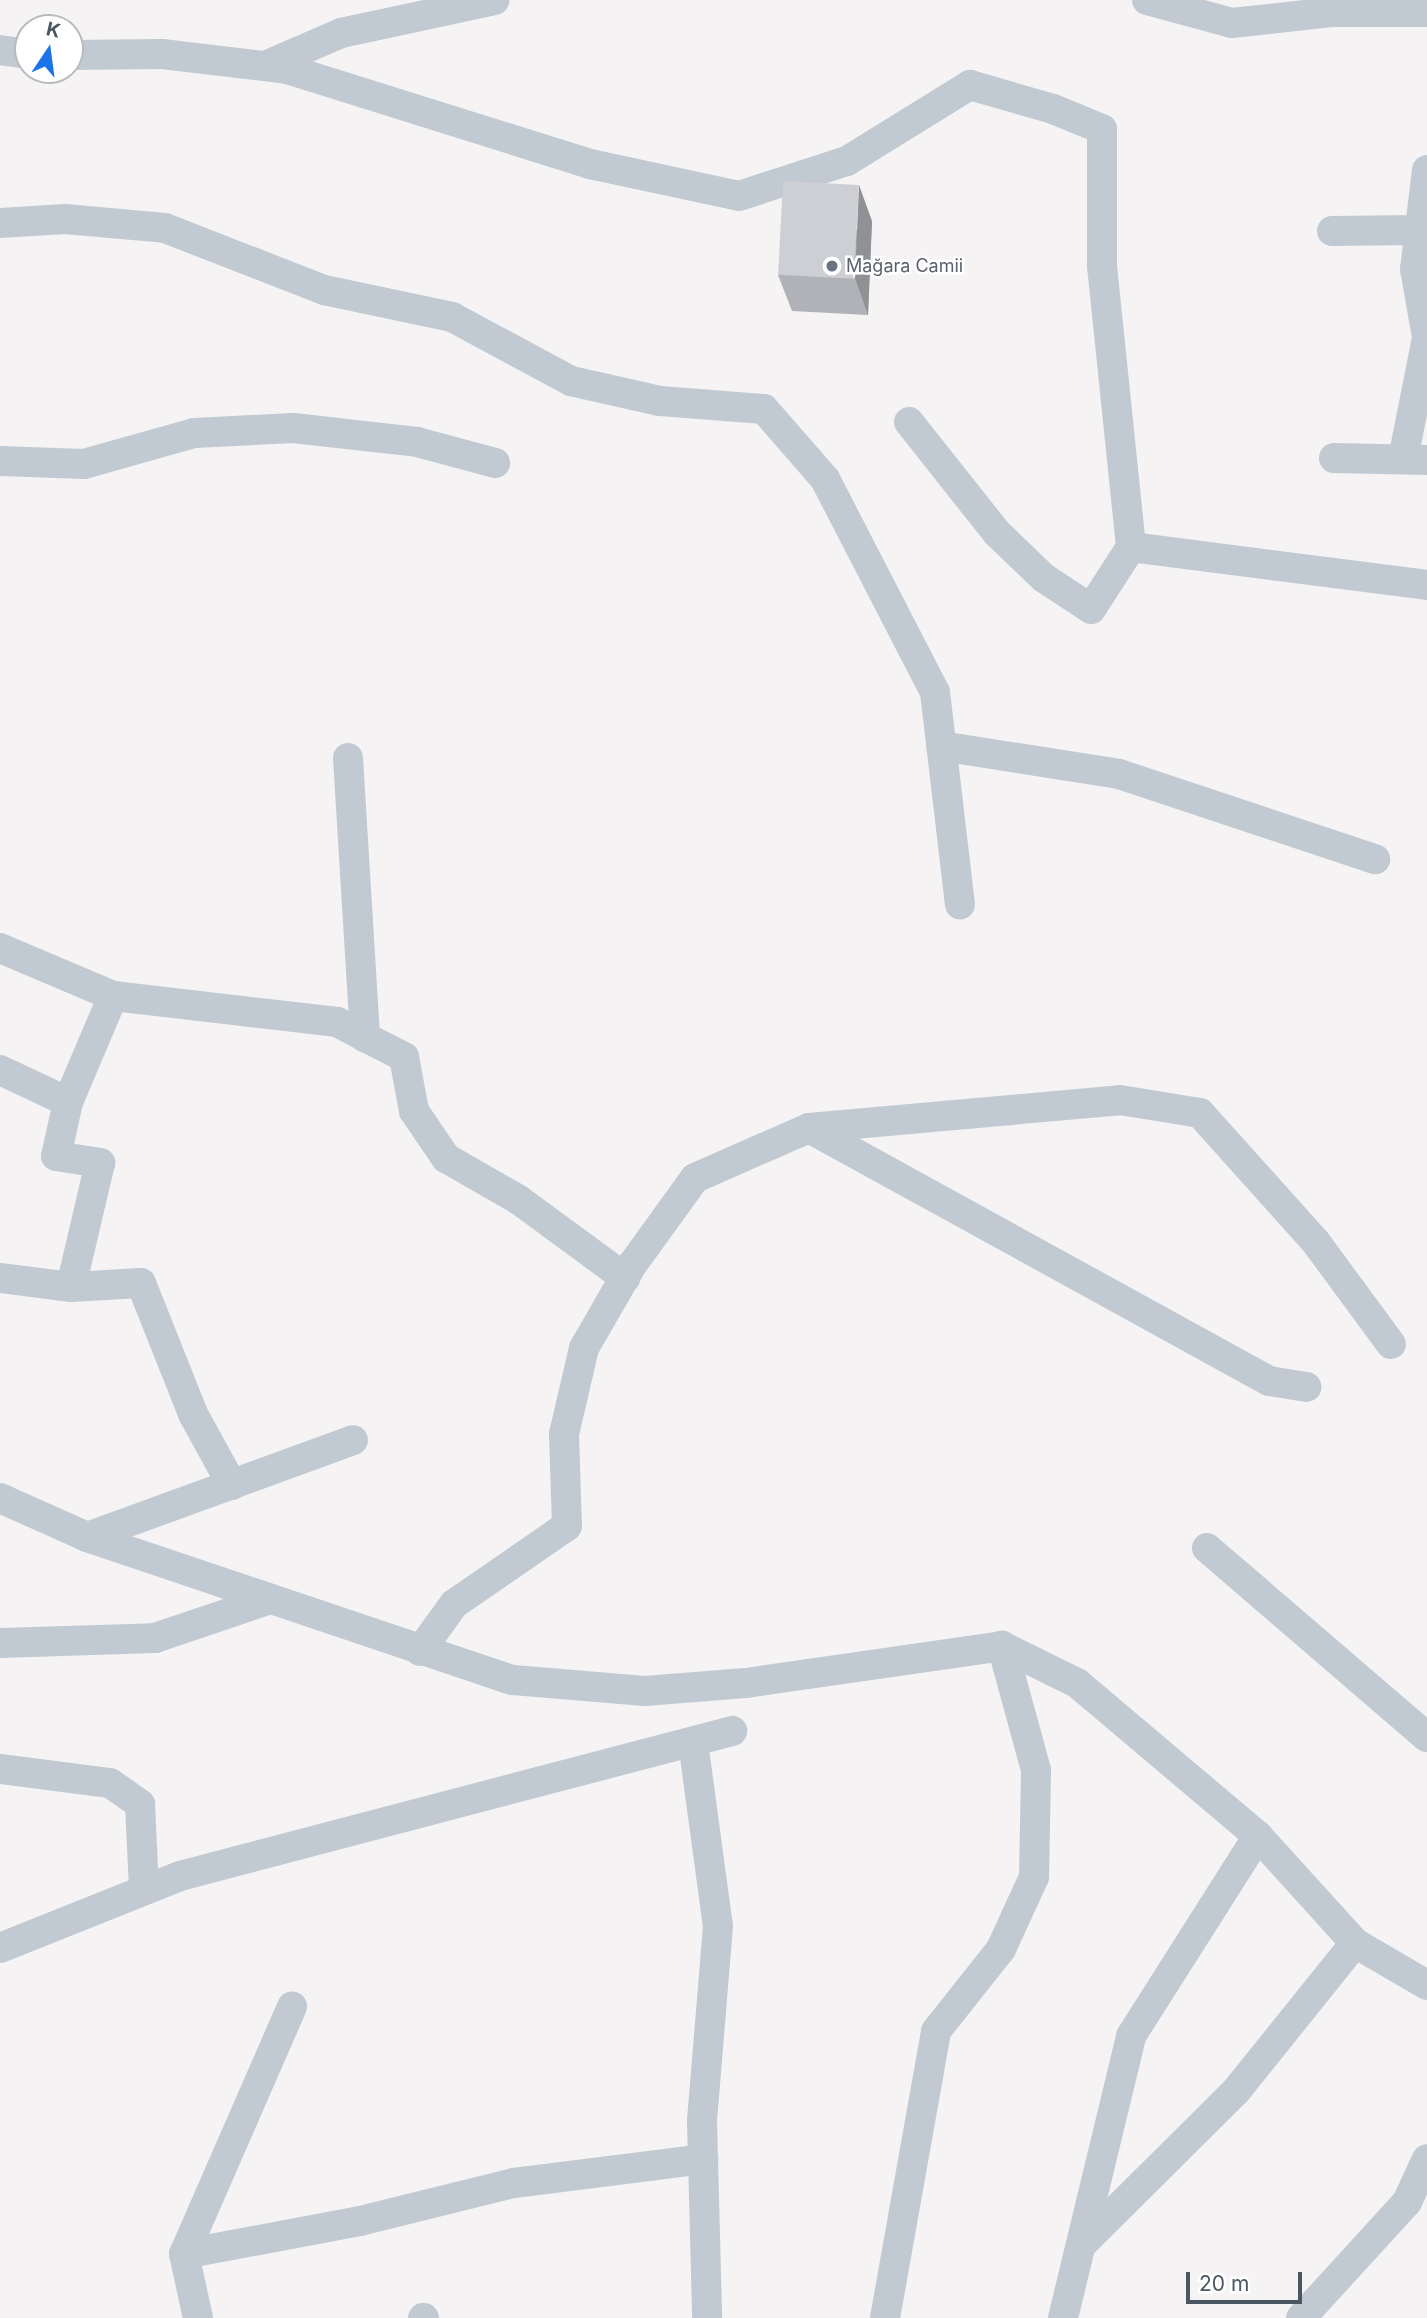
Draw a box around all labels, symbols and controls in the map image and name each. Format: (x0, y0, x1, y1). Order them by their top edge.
north arrow (14, 14, 84, 84)
text: K (44, 17, 63, 43)
place label: Mağara Camii (846, 255, 963, 277)
marker: Mağara Camii (824, 258, 840, 274)
scale bar (1189, 2258, 1304, 2302)
text: 20 m (1199, 2271, 1249, 2296)

